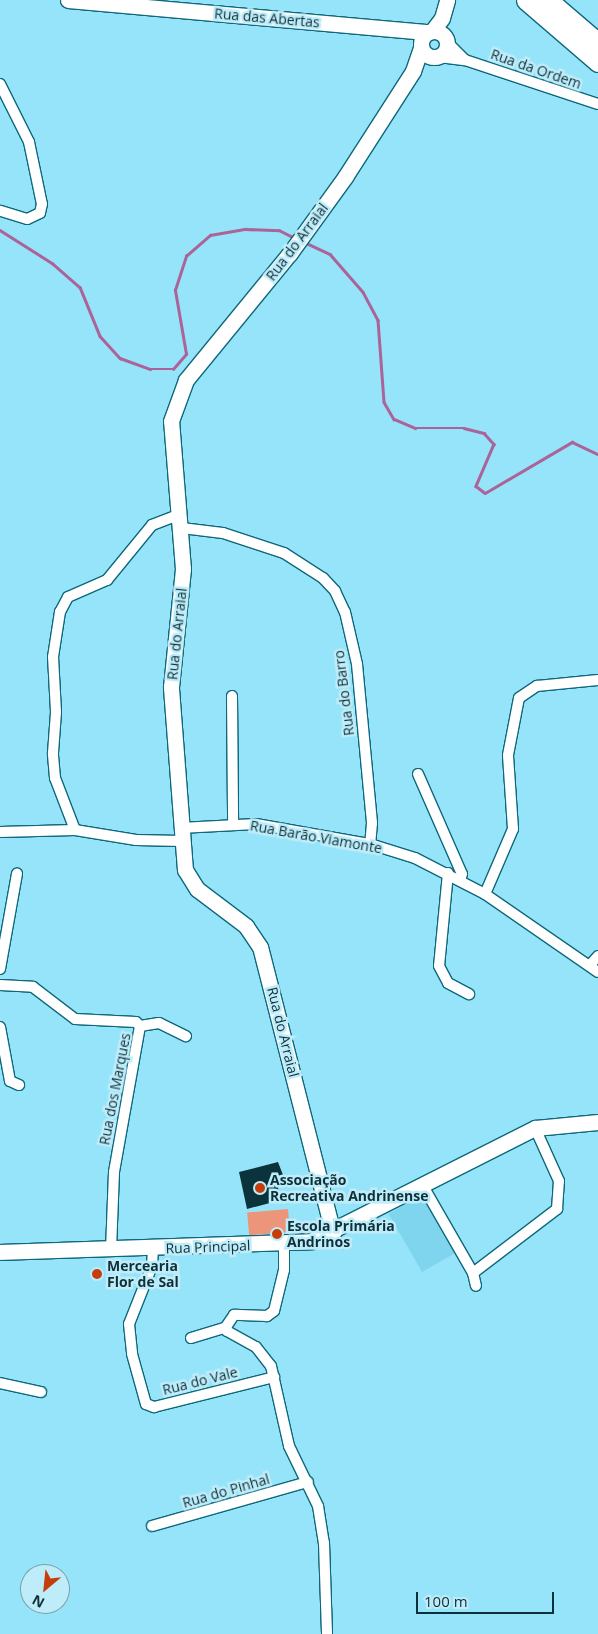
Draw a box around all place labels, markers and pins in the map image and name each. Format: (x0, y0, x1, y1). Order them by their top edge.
place label: Associação Recreativa Andrinense (270, 1172, 428, 1204)
marker: Associação Recreativa Andrinense (254, 1182, 266, 1194)
place label: Escola Primária Andrinos (287, 1218, 395, 1250)
marker: Escola Primária Andrinos (271, 1228, 283, 1240)
place label: Mercearia Flor de Sal (107, 1258, 179, 1290)
marker: Mercearia Flor de Sal (91, 1268, 103, 1280)

